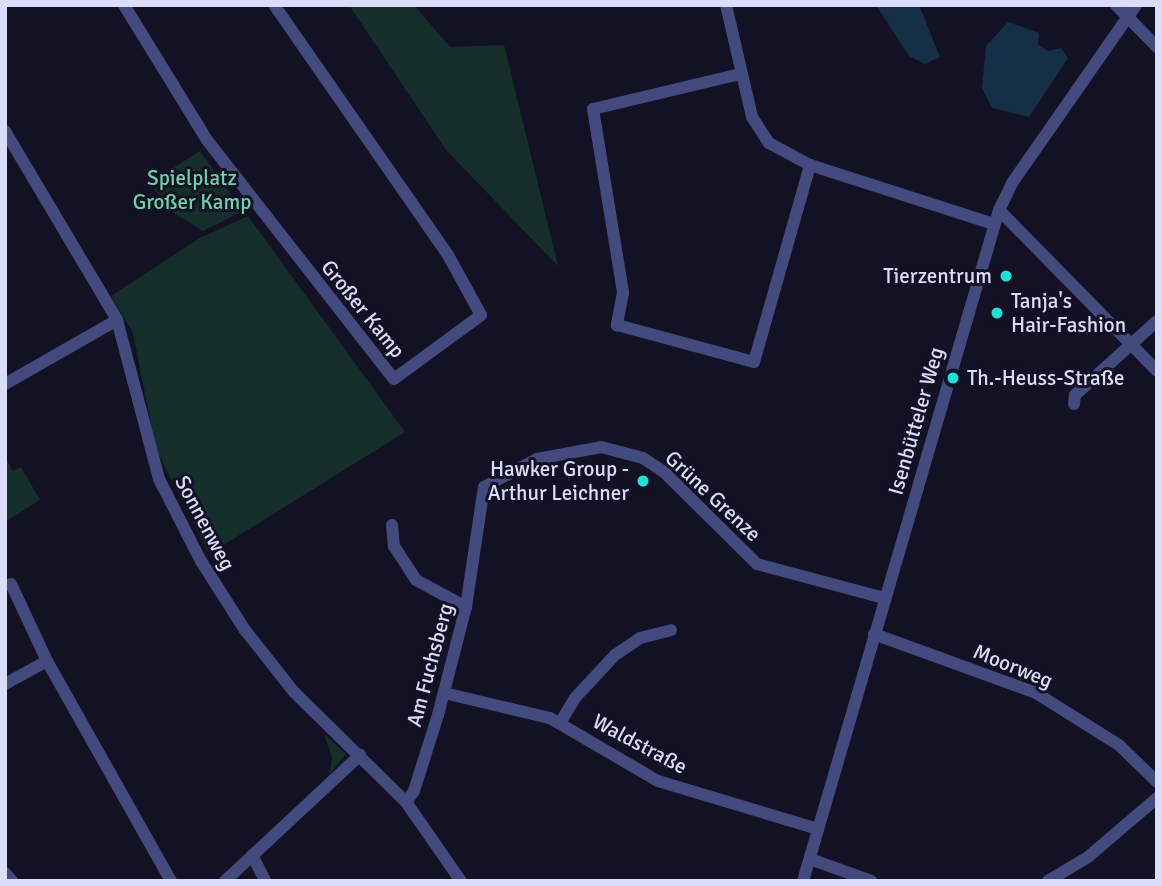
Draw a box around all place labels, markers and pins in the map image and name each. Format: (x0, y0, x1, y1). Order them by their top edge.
place label: Tierzentrum (883, 263, 992, 289)
marker: Tierzentrum (998, 268, 1014, 284)
place label: Tanja's Hair-Fashion (1011, 288, 1126, 338)
marker: Tanja's Hair-Fashion (989, 305, 1005, 321)
place label: Th.-Heuss-Straße (967, 365, 1124, 391)
marker: Th.-Heuss-Straße (945, 370, 961, 386)
place label: Hawker Group - Arthur Leichner (488, 456, 629, 506)
marker: Hawker Group - Arthur Leichner (635, 473, 651, 489)

